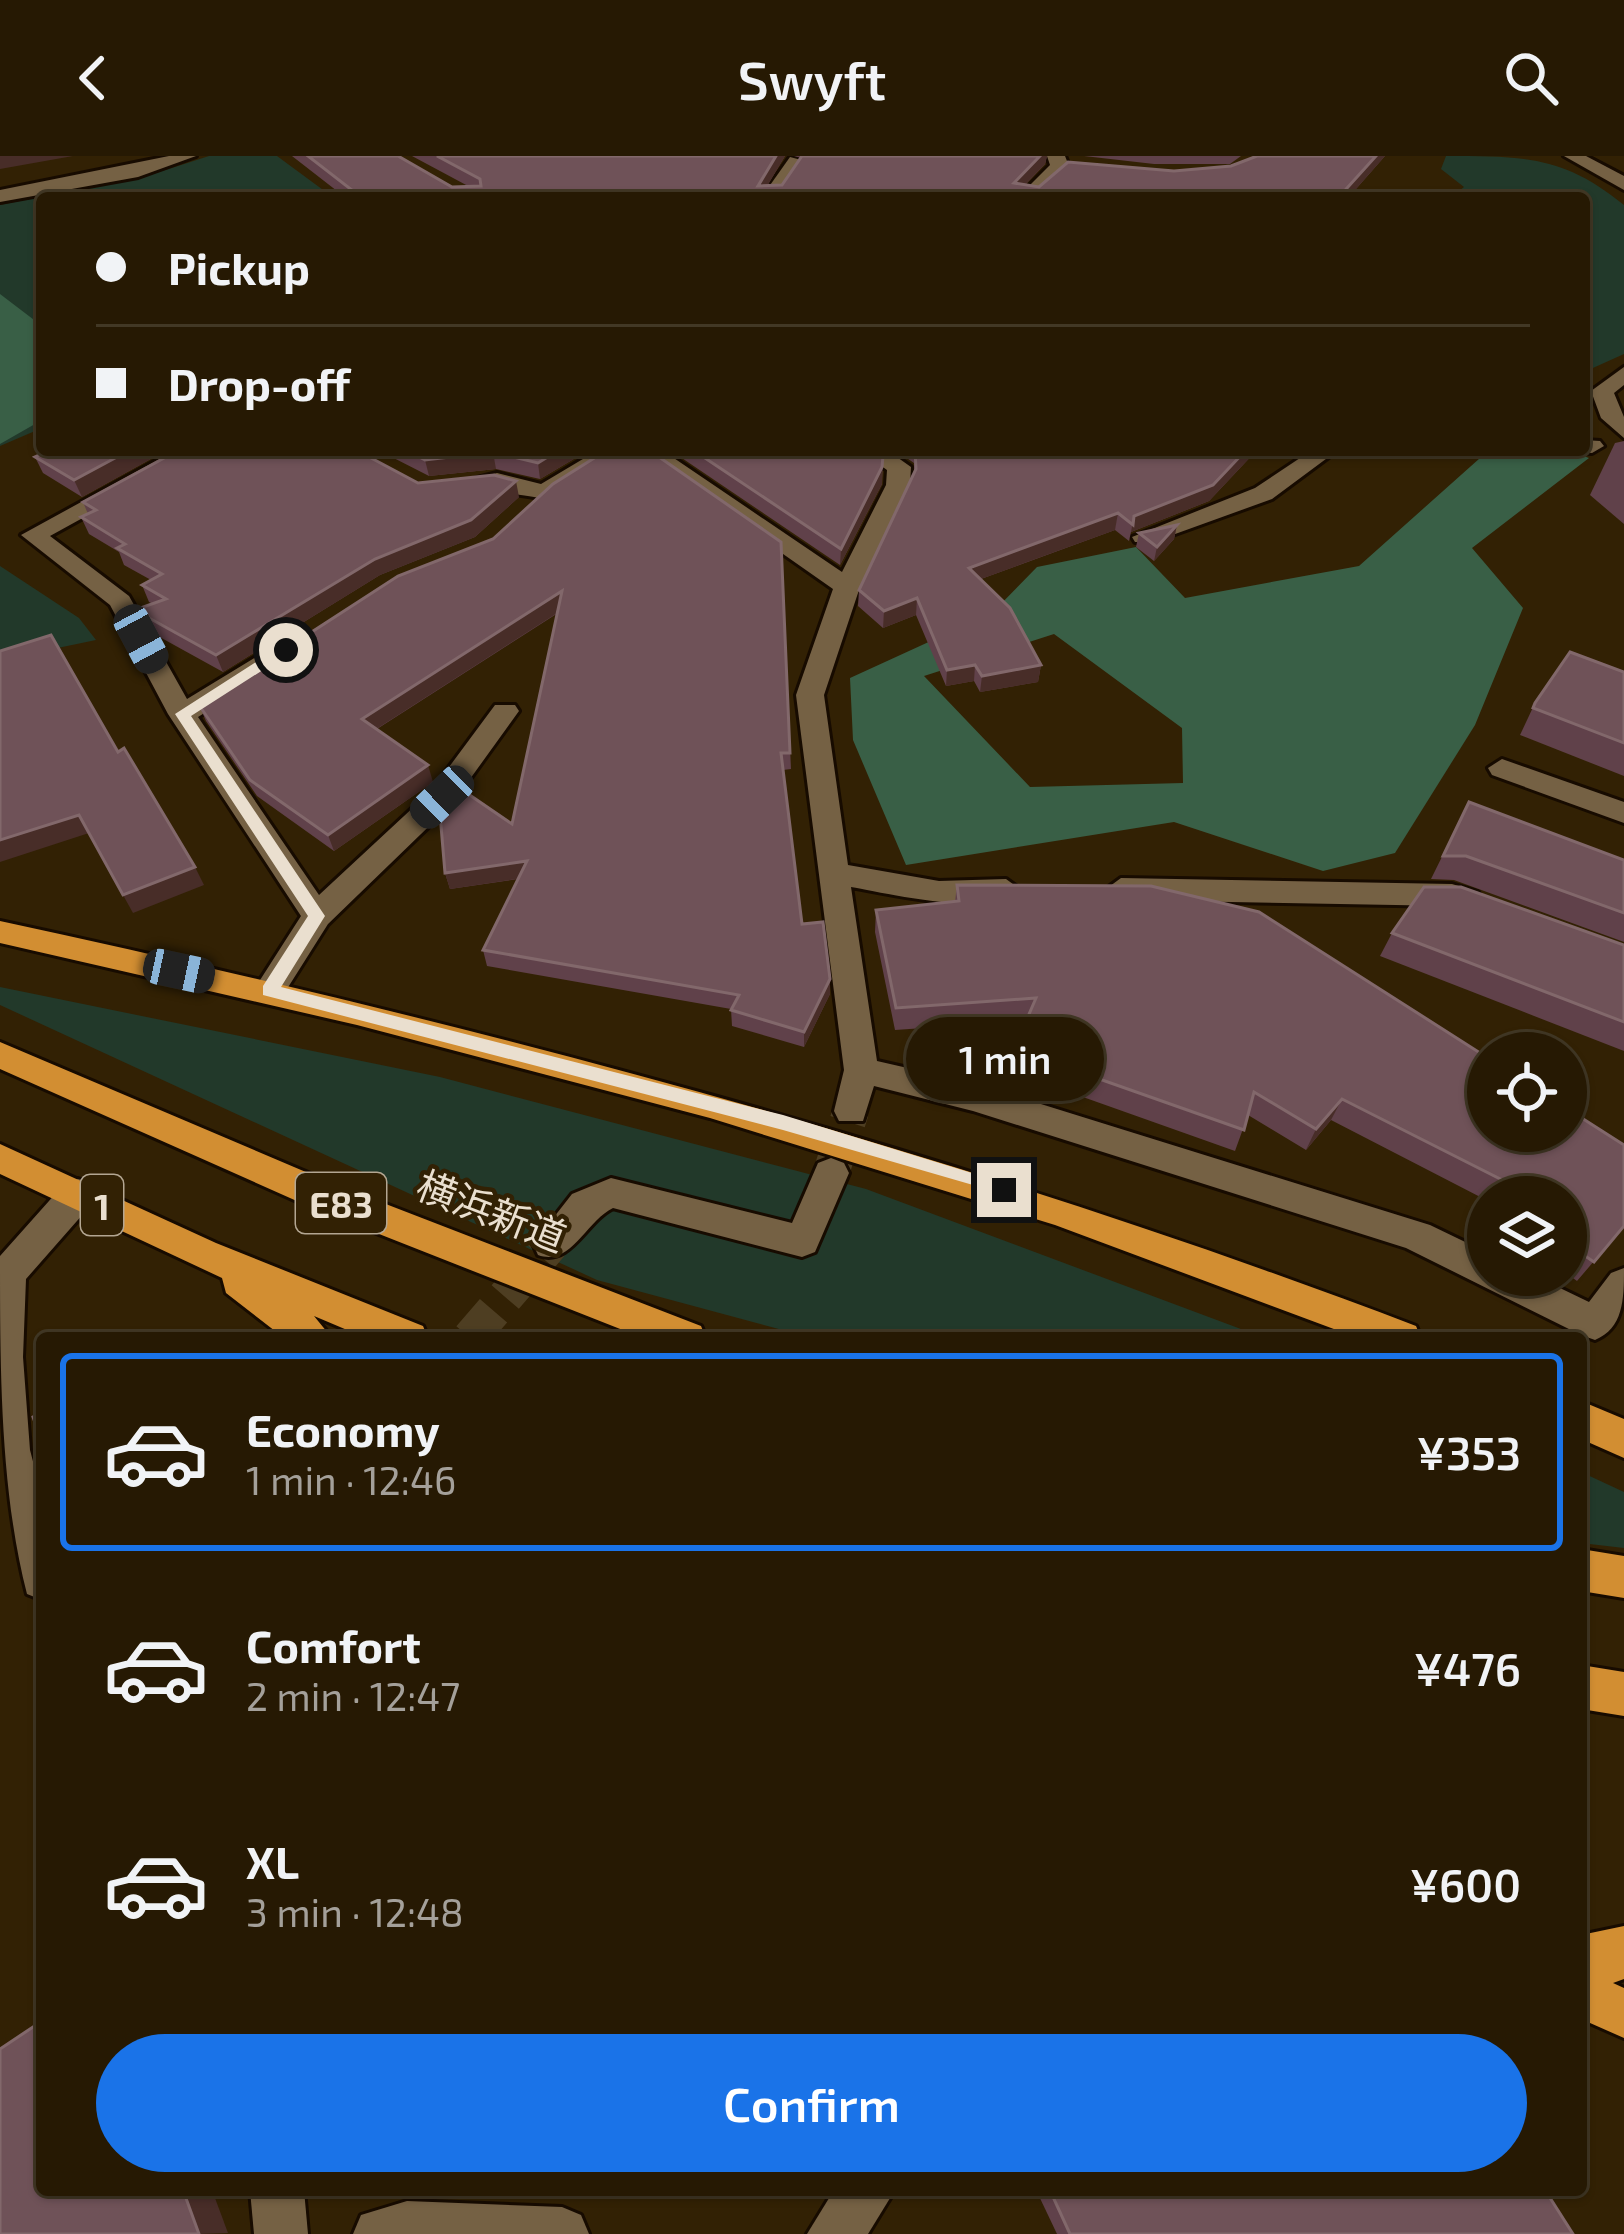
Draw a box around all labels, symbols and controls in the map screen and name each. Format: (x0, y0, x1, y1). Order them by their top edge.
icon: back (60, 45, 126, 111)
icon: search (1498, 45, 1564, 111)
text: Swyft (738, 46, 886, 111)
text: Pickup (168, 240, 310, 294)
text: Drop-off (168, 356, 350, 410)
car (108, 599, 174, 679)
route start (259, 623, 313, 677)
car (404, 759, 480, 835)
car (140, 946, 218, 996)
callout: 1 min (905, 1016, 1103, 1100)
map controls (1467, 1032, 1587, 1296)
button: locate (1467, 1032, 1587, 1152)
text: 1 min (959, 1035, 1051, 1082)
street label: 横浜新道 (411, 1160, 573, 1260)
route end (977, 1163, 1031, 1217)
road number: E83 (296, 1173, 386, 1233)
road number: 1 (81, 1175, 123, 1235)
button: layers (1467, 1176, 1587, 1296)
icon: car (102, 1398, 210, 1506)
text: Economy (246, 1402, 440, 1456)
text: ¥353 (1417, 1425, 1521, 1479)
text: 1 min · 12:46 (246, 1456, 456, 1503)
icon: car (102, 1614, 210, 1722)
text: Comfort (246, 1618, 421, 1672)
text: ¥476 (1414, 1641, 1521, 1695)
text: 2 min · 12:47 (246, 1672, 460, 1719)
icon: car (102, 1830, 210, 1938)
text: XL (246, 1834, 299, 1888)
text: ¥600 (1410, 1857, 1521, 1911)
text: 3 min · 12:48 (246, 1888, 464, 1935)
button: Confirm (96, 2034, 1527, 2172)

